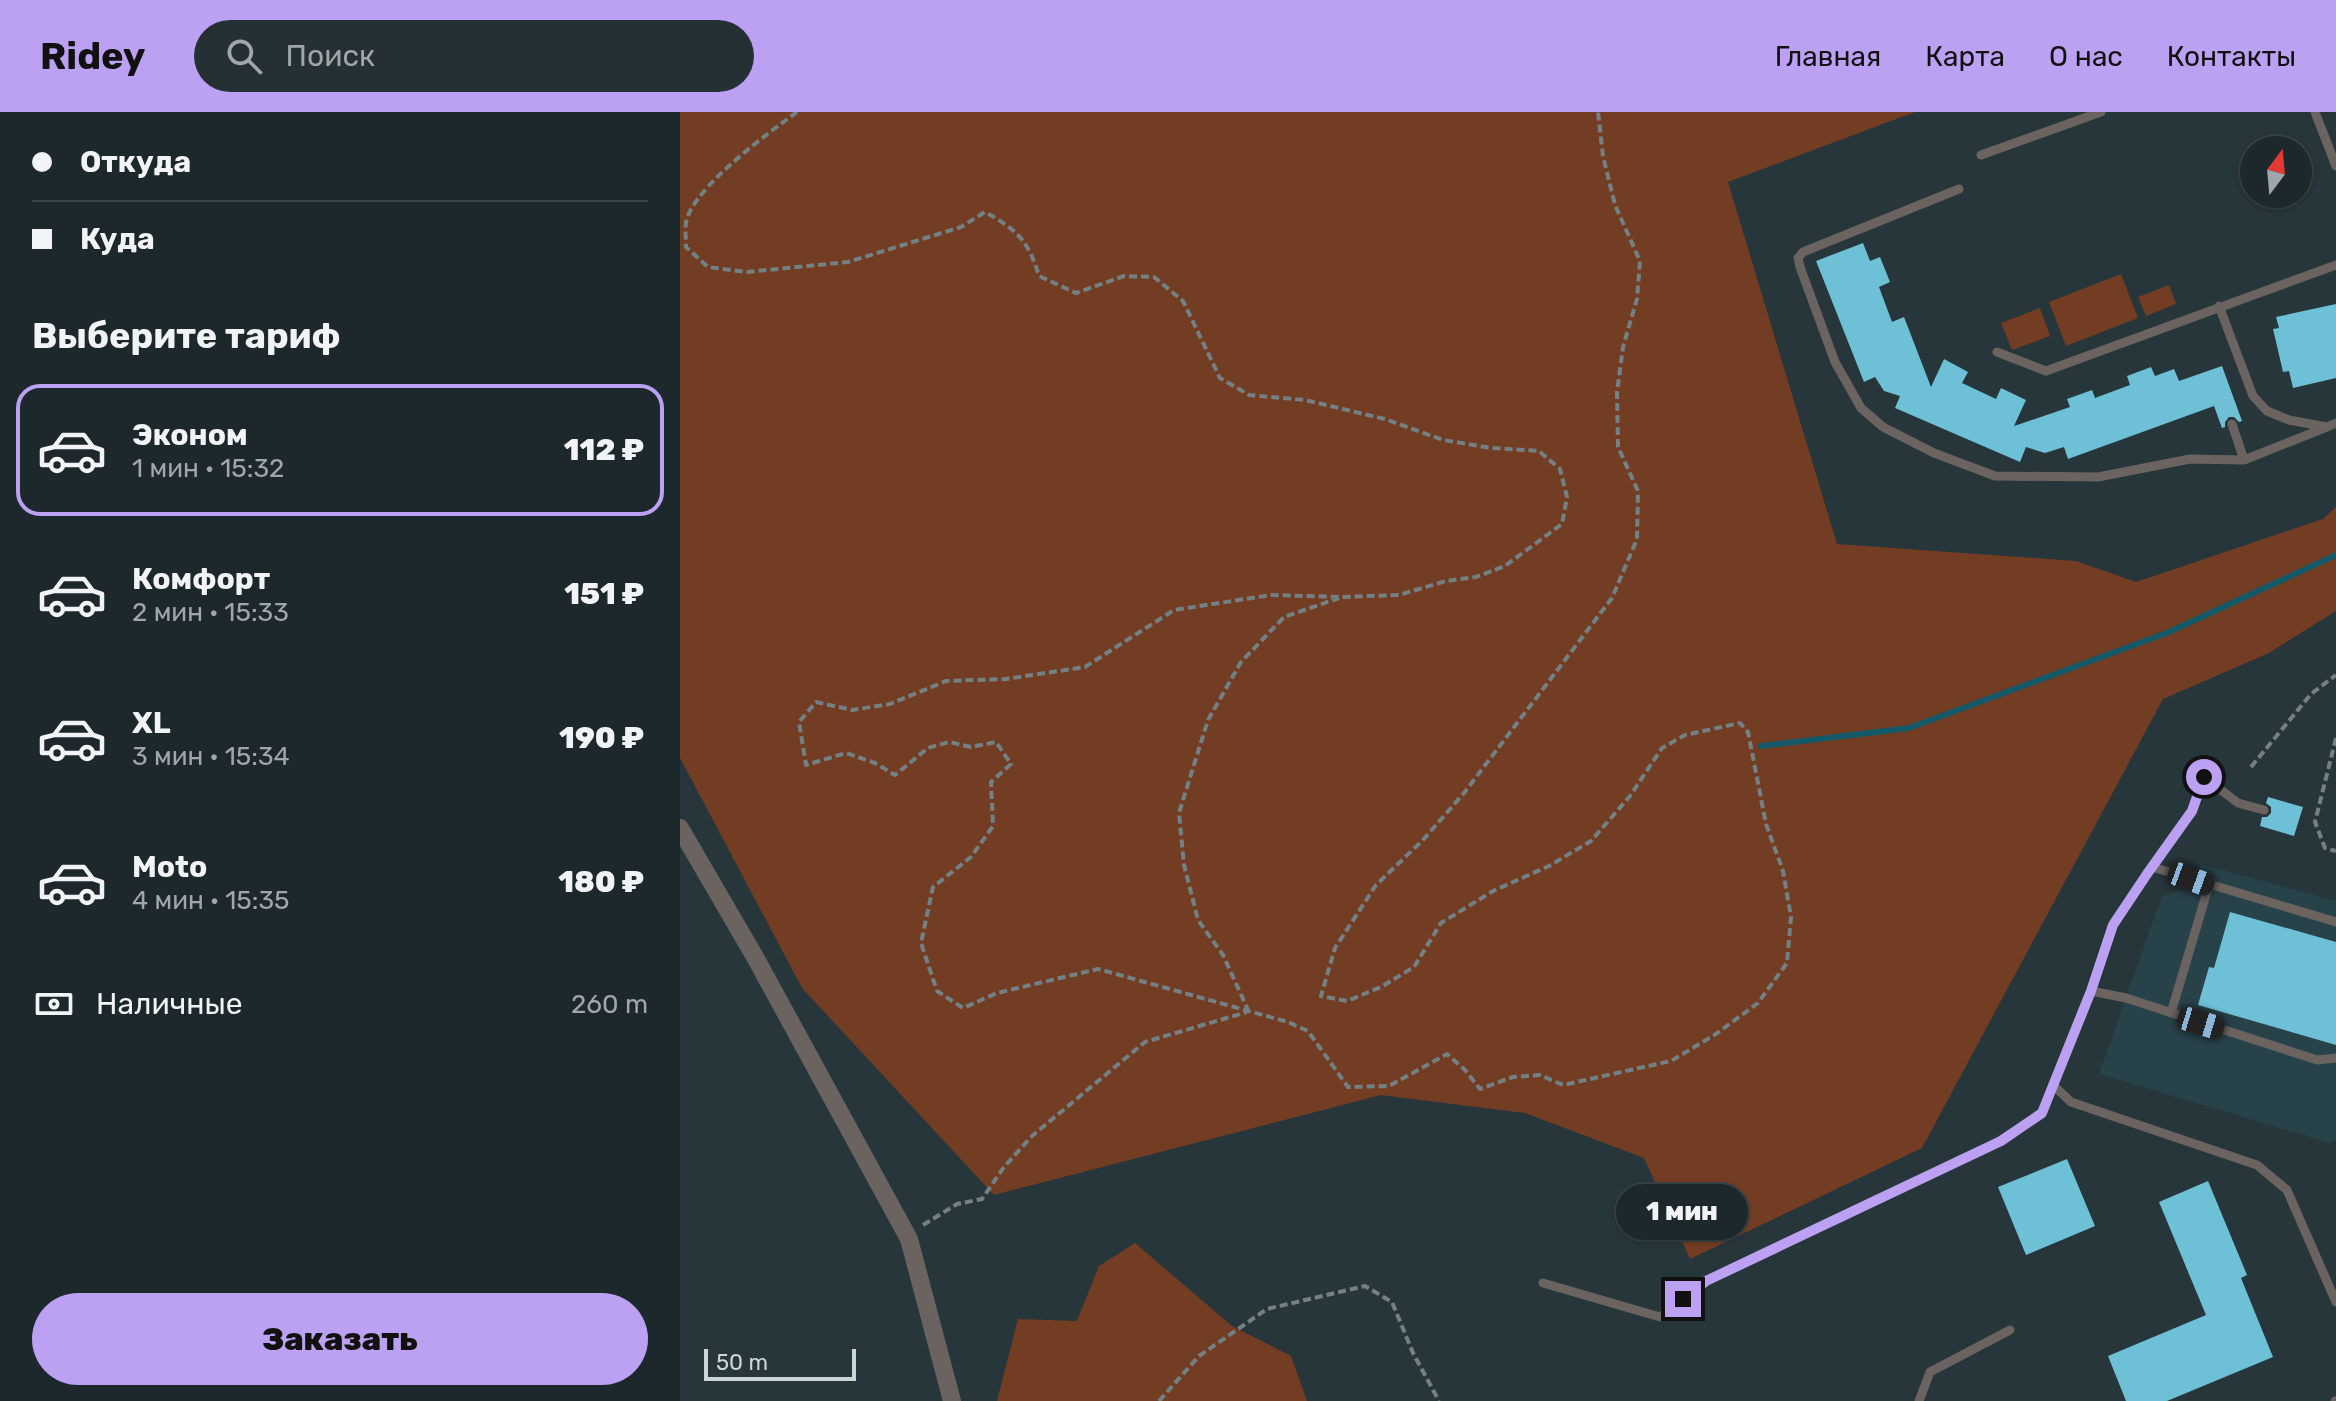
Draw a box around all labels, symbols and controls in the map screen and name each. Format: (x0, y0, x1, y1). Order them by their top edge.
search box (194, 20, 754, 92)
text: Ridey (40, 33, 146, 79)
icon: search (222, 34, 266, 78)
text: Поиск (286, 38, 375, 74)
text: Главная (1775, 40, 1881, 73)
text: Карта (1925, 40, 2005, 73)
text: О нас (2049, 40, 2123, 73)
text: Контакты (2167, 40, 2296, 73)
north arrow (2240, 136, 2312, 208)
map controls (2240, 136, 2312, 208)
text: Откуда (80, 144, 191, 180)
text: Куда (80, 221, 155, 257)
text: Выберите тариф (32, 314, 341, 357)
icon: car (36, 414, 108, 486)
text: Эконом (132, 417, 248, 453)
text: 112 ₽ (564, 432, 644, 468)
text: 1 мин · 15:32 (132, 453, 284, 484)
icon: car (36, 558, 108, 630)
text: Комфорт (132, 561, 270, 597)
text: 151 ₽ (564, 576, 644, 612)
text: 2 мин · 15:33 (132, 597, 289, 628)
icon: car (36, 702, 108, 774)
text: XL (132, 705, 171, 741)
text: 190 ₽ (559, 720, 644, 756)
text: 3 мин · 15:34 (132, 741, 290, 772)
route start (2186, 759, 2222, 795)
icon: car (36, 846, 108, 918)
text: Moto (132, 849, 207, 885)
car (2164, 860, 2218, 898)
text: 180 ₽ (558, 864, 644, 900)
text: 4 мин · 15:35 (132, 885, 290, 916)
icon: cash (32, 982, 76, 1026)
text: Наличные (96, 986, 242, 1022)
text: 260 m (571, 989, 648, 1020)
car (2175, 1005, 2227, 1041)
callout: 1 мин (1617, 1183, 1749, 1239)
text: 1 мин (1646, 1196, 1718, 1227)
route end (1665, 1281, 1701, 1317)
button: Заказать (32, 1293, 648, 1385)
scale bar (704, 1345, 856, 1381)
text: 50 m (716, 1349, 768, 1376)

